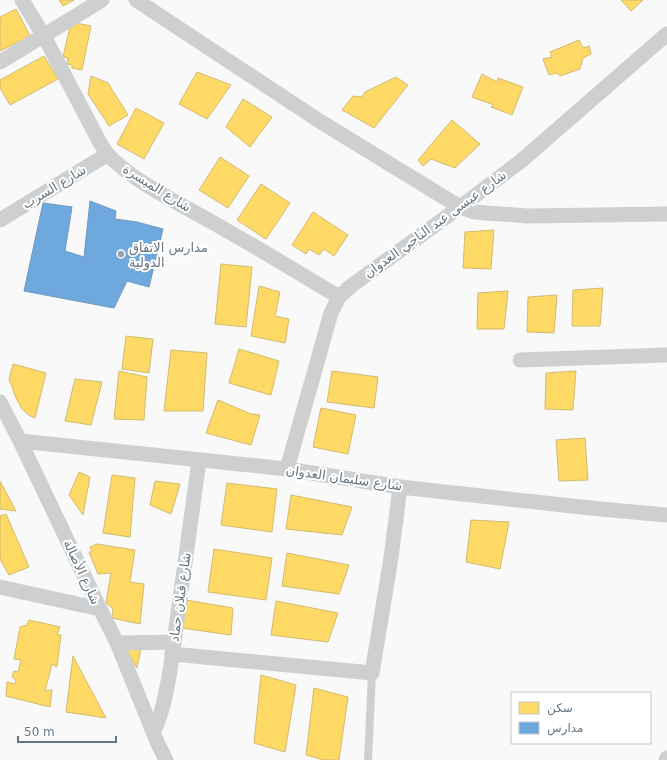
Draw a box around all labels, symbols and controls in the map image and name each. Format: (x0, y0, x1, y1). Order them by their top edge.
street label: شارع الميسرة (120, 161, 194, 216)
street label: شارع السرب (19, 162, 89, 213)
street label: شارع عيسى عبد الناجي العدوان (361, 167, 510, 282)
place label: مدارس الاتفاق الدولية (129, 240, 208, 271)
marker: مدارس الاتفاق الدولية (116, 249, 126, 259)
street label: شارع سليمان العدوان (285, 462, 403, 495)
street label: شارع الأصالة (60, 537, 104, 607)
street label: شارع قبلان حماد (166, 551, 195, 643)
legend (511, 692, 651, 744)
text: سكن (547, 701, 573, 716)
scale bar (18, 718, 116, 744)
text: مدارس (547, 721, 584, 736)
text: 50 m (24, 725, 55, 739)

